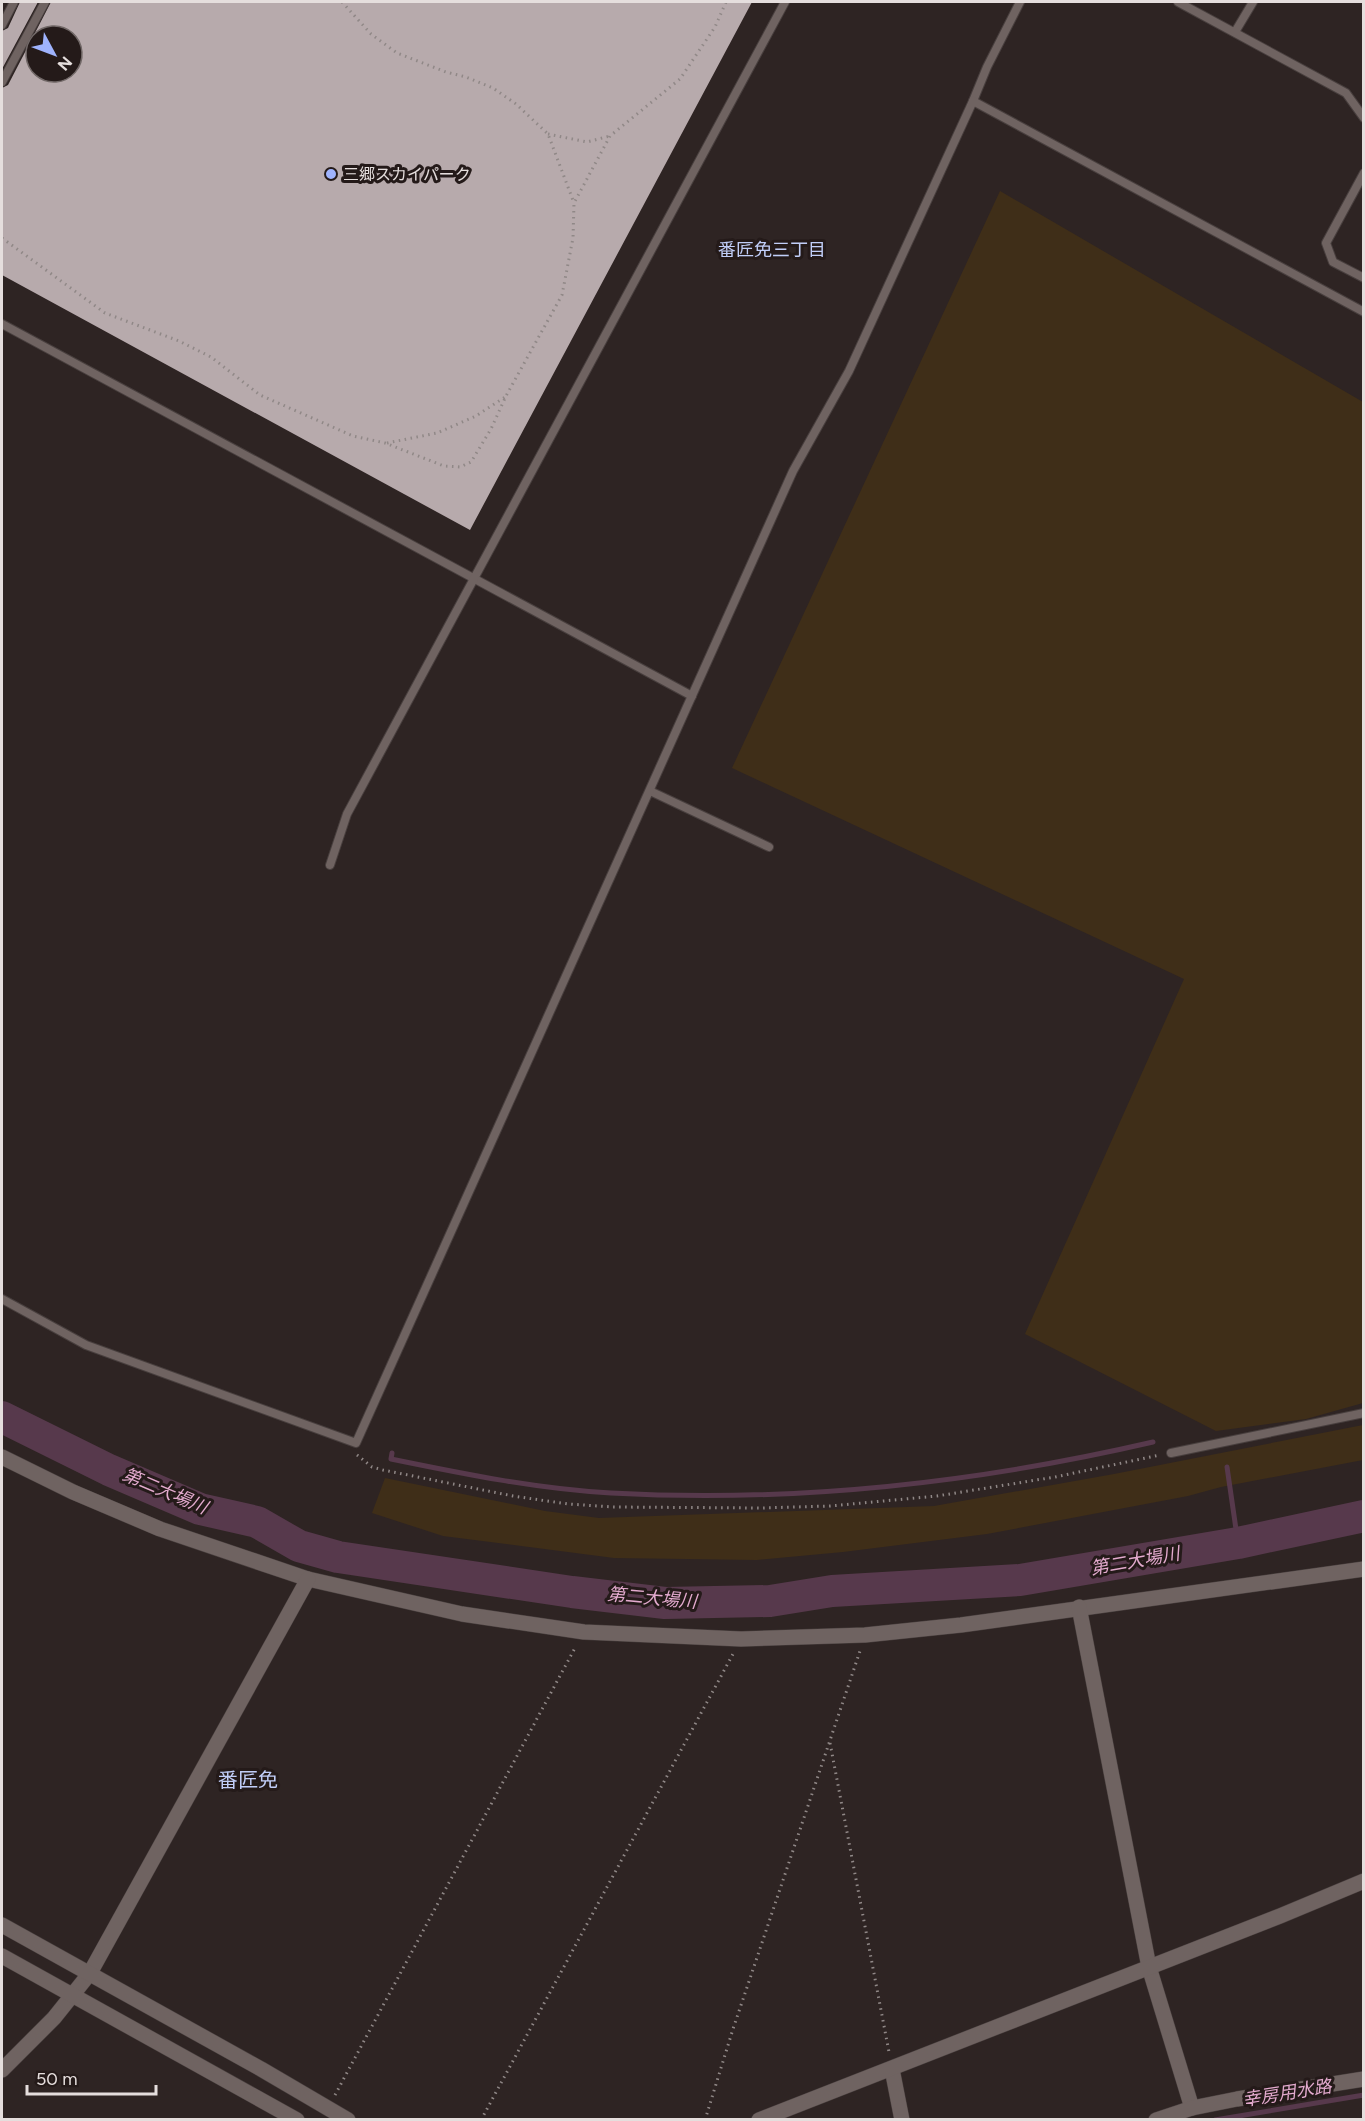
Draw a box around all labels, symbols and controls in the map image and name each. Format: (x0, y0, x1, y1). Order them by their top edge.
north arrow (24, 24, 84, 84)
text: N (54, 53, 76, 74)
place label: 三郷スカイパーク (343, 165, 471, 184)
marker: 三郷スカイパーク (324, 167, 338, 181)
district label: 番匠免三丁目 (718, 239, 826, 261)
water label: 第二大場川 (119, 1463, 213, 1519)
water label: 第二大場川 (1089, 1542, 1183, 1580)
water label: 第二大場川 (606, 1583, 700, 1613)
district label: 番匠免 (218, 1768, 278, 1792)
scale bar (27, 2058, 156, 2096)
text: 50 m (36, 2068, 78, 2090)
water label: 幸房用水路 (1241, 2075, 1335, 2111)

